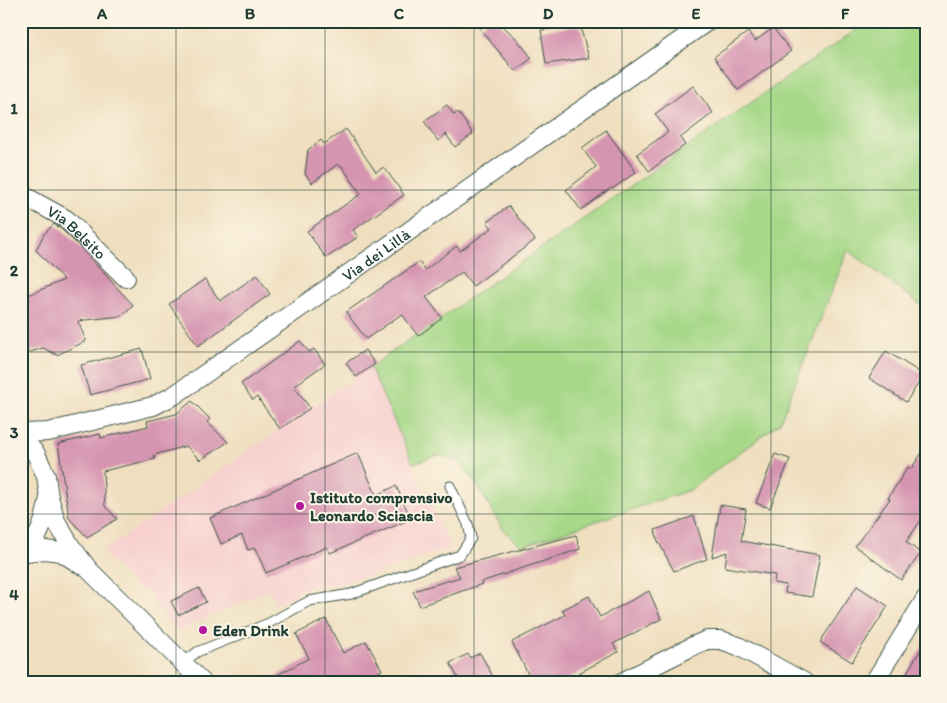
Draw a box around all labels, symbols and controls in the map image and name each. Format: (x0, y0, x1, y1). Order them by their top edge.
text: A (96, 4, 108, 23)
text: B (245, 4, 256, 23)
text: C (394, 4, 405, 23)
text: D (543, 4, 554, 23)
text: E (692, 4, 701, 23)
text: F (841, 4, 850, 23)
text: 1 (10, 99, 18, 118)
street label: Via Belsito (44, 201, 110, 263)
street label: Via dei Lillà (338, 224, 414, 285)
text: 2 (10, 261, 19, 280)
text: 3 (10, 423, 19, 442)
place label: Istituto comprensivo Leonardo Sciascia (310, 488, 453, 525)
marker: Istituto comprensivo Leonardo Sciascia (294, 500, 306, 512)
text: 4 (9, 585, 19, 604)
place label: Eden Drink (213, 621, 289, 640)
marker: Eden Drink (197, 624, 209, 636)

